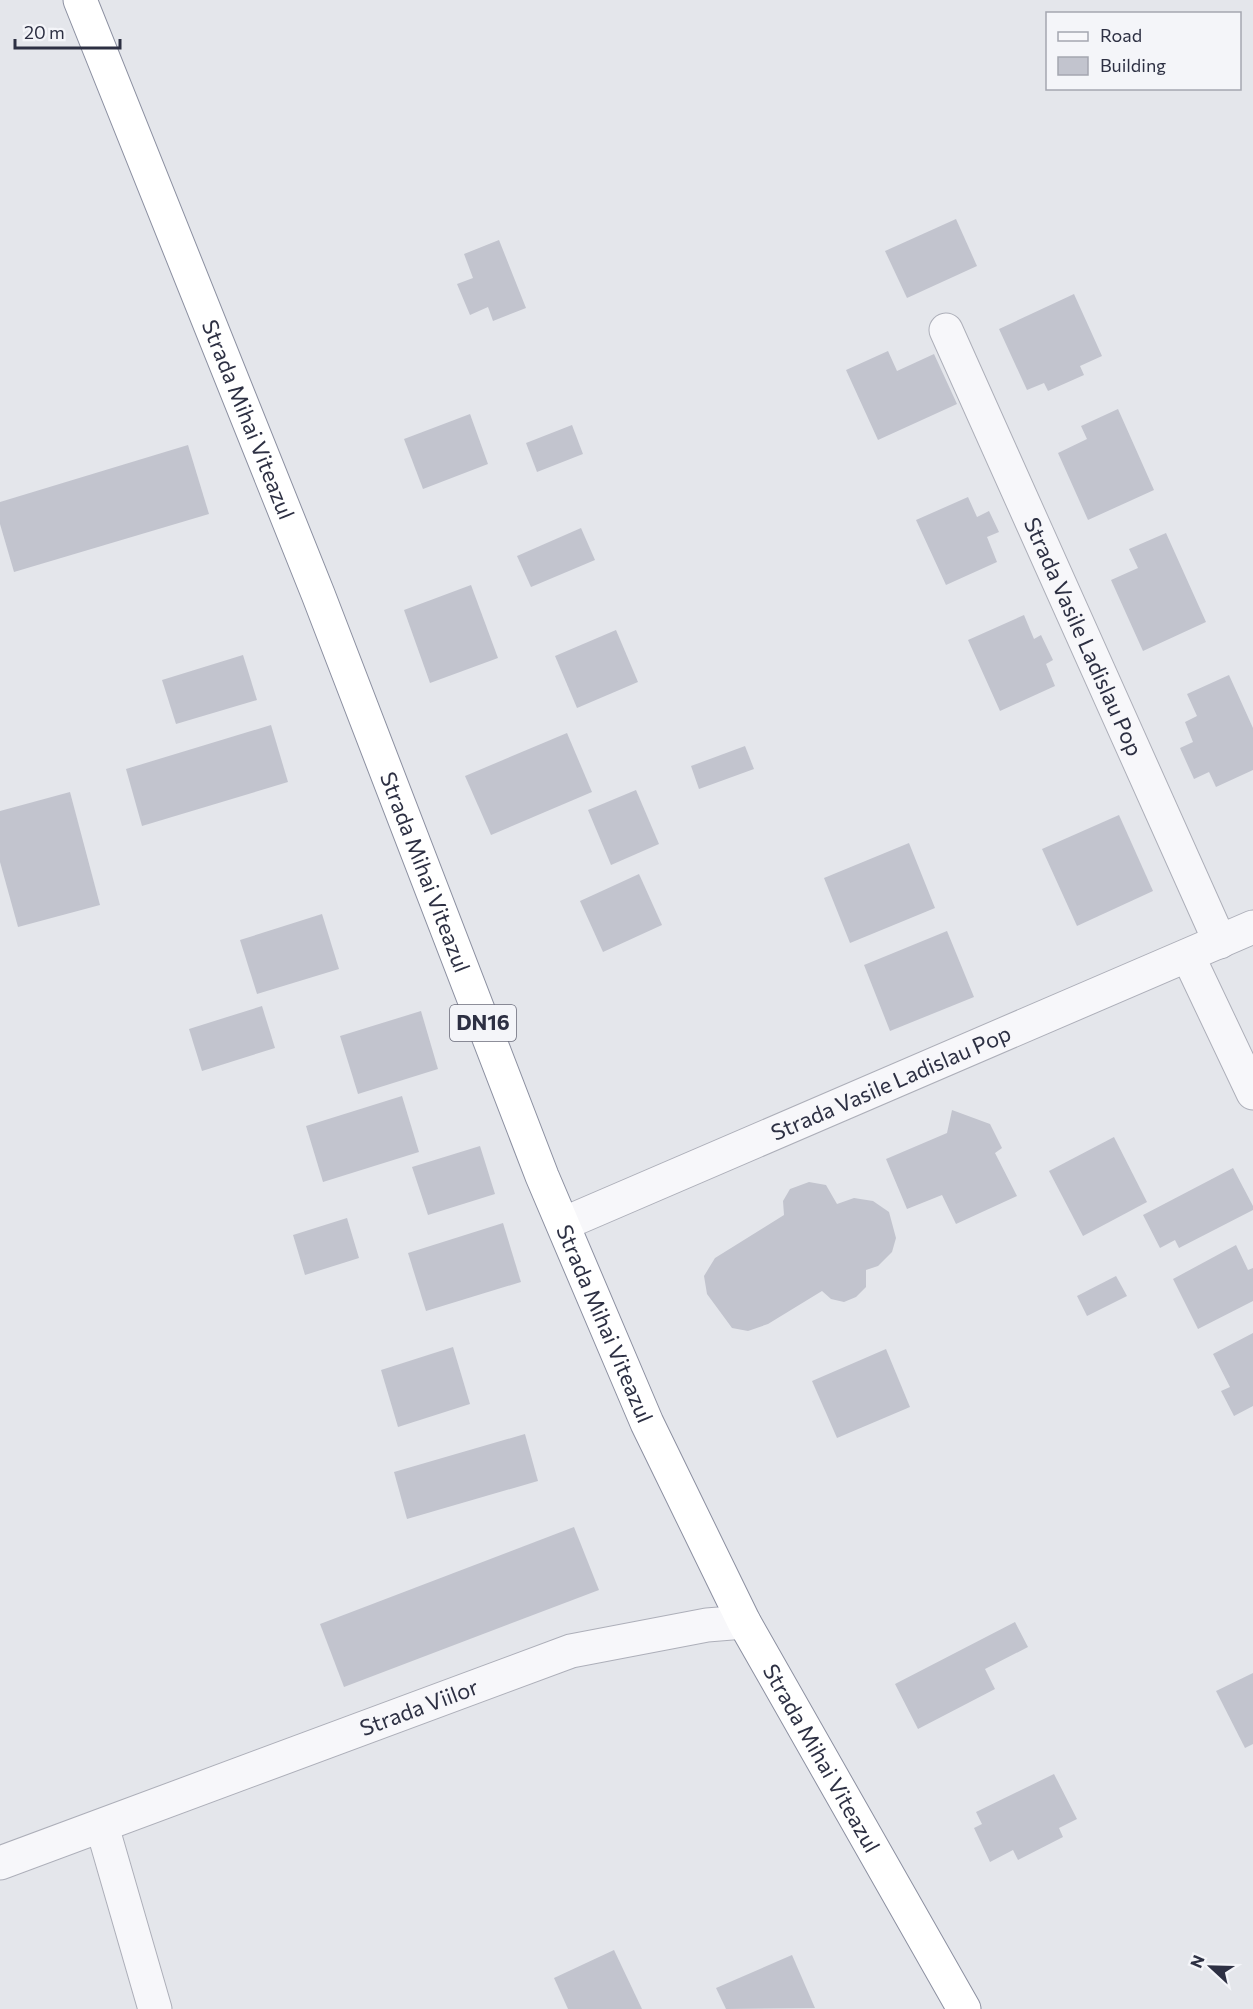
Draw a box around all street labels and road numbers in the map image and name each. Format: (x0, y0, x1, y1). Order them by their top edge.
street label: Strada Mihai Viteazul (197, 316, 301, 523)
street label: Strada Vasile Ladislau Pop (1019, 513, 1149, 760)
street label: Strada Mihai Viteazul (375, 768, 476, 976)
road number: DN16 (450, 1005, 516, 1041)
street label: Strada Vasile Ladislau Pop (767, 1019, 1015, 1146)
street label: Strada Mihai Viteazul (551, 1220, 659, 1427)
street label: Strada Mihai Viteazul (758, 1659, 886, 1857)
street label: Strada Viilor (356, 1673, 482, 1741)

